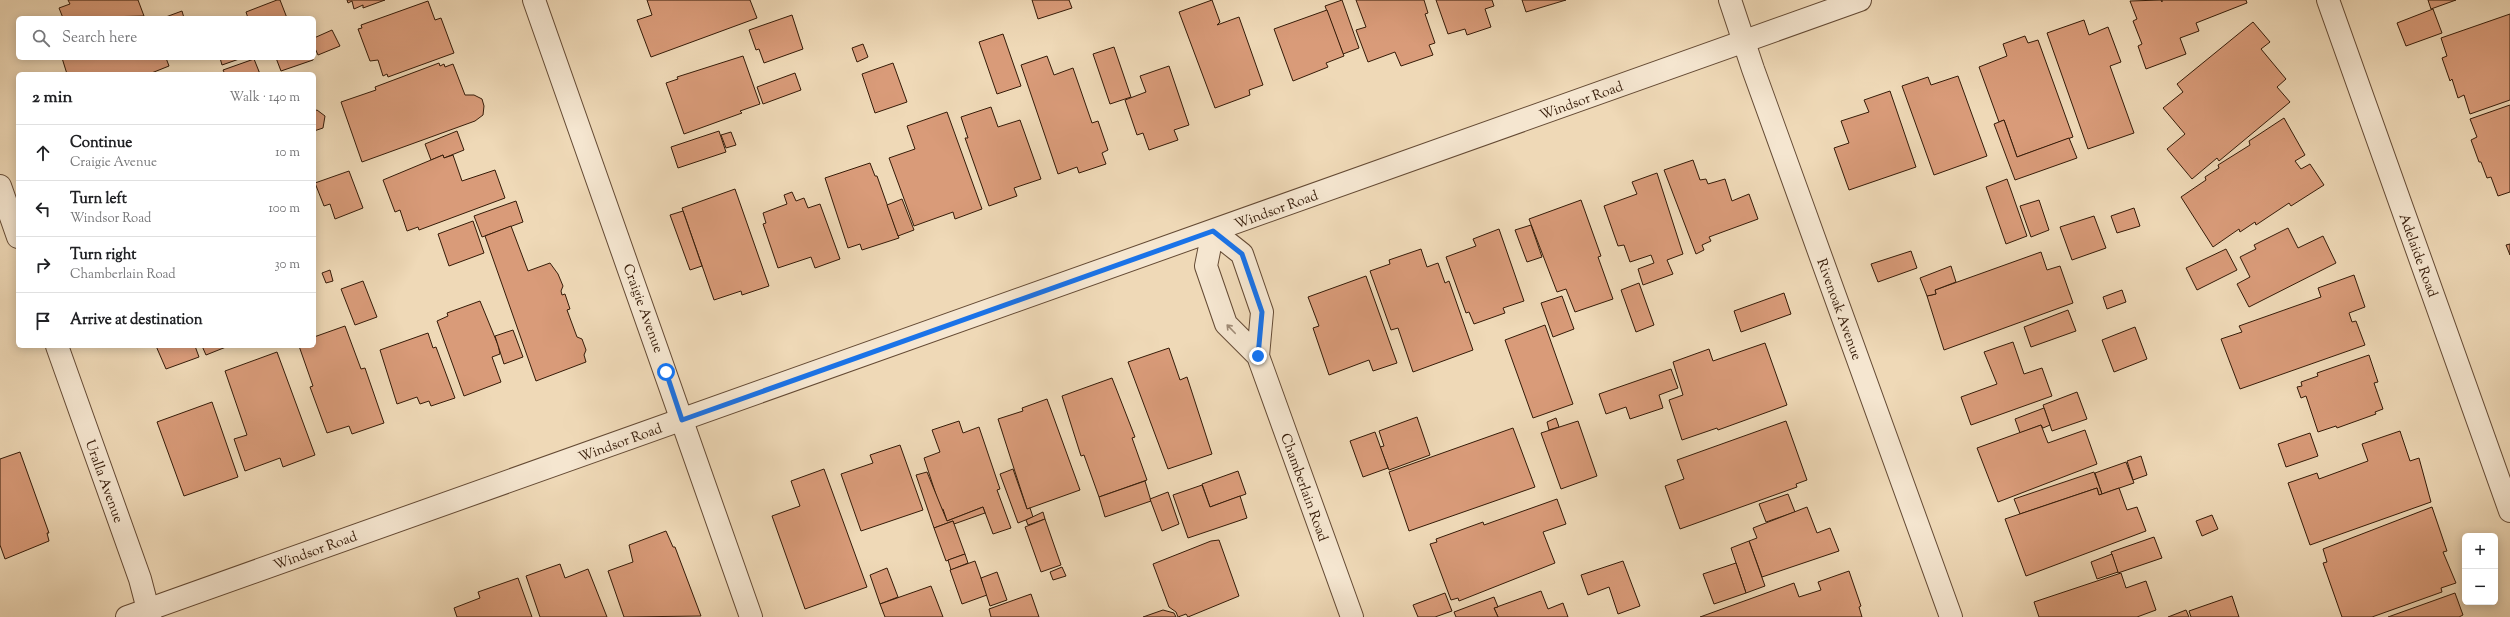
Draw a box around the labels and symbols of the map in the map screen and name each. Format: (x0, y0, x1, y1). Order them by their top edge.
street label: Windsor Road (1537, 77, 1626, 126)
street label: Windsor Road (1232, 186, 1321, 235)
street label: Adelaide Road (2393, 211, 2442, 300)
street label: Rivenoak Avenue (1810, 256, 1866, 363)
street label: Craigie Avenue (617, 261, 668, 356)
one-way arrow (1226, 324, 1236, 334)
route end (1249, 347, 1267, 365)
route start (657, 363, 675, 381)
street label: Windsor Road (576, 419, 665, 468)
street label: Chamberlain Road (1274, 431, 1332, 545)
street label: Uralla Avenue (79, 437, 127, 526)
street label: Windsor Road (271, 527, 360, 576)

